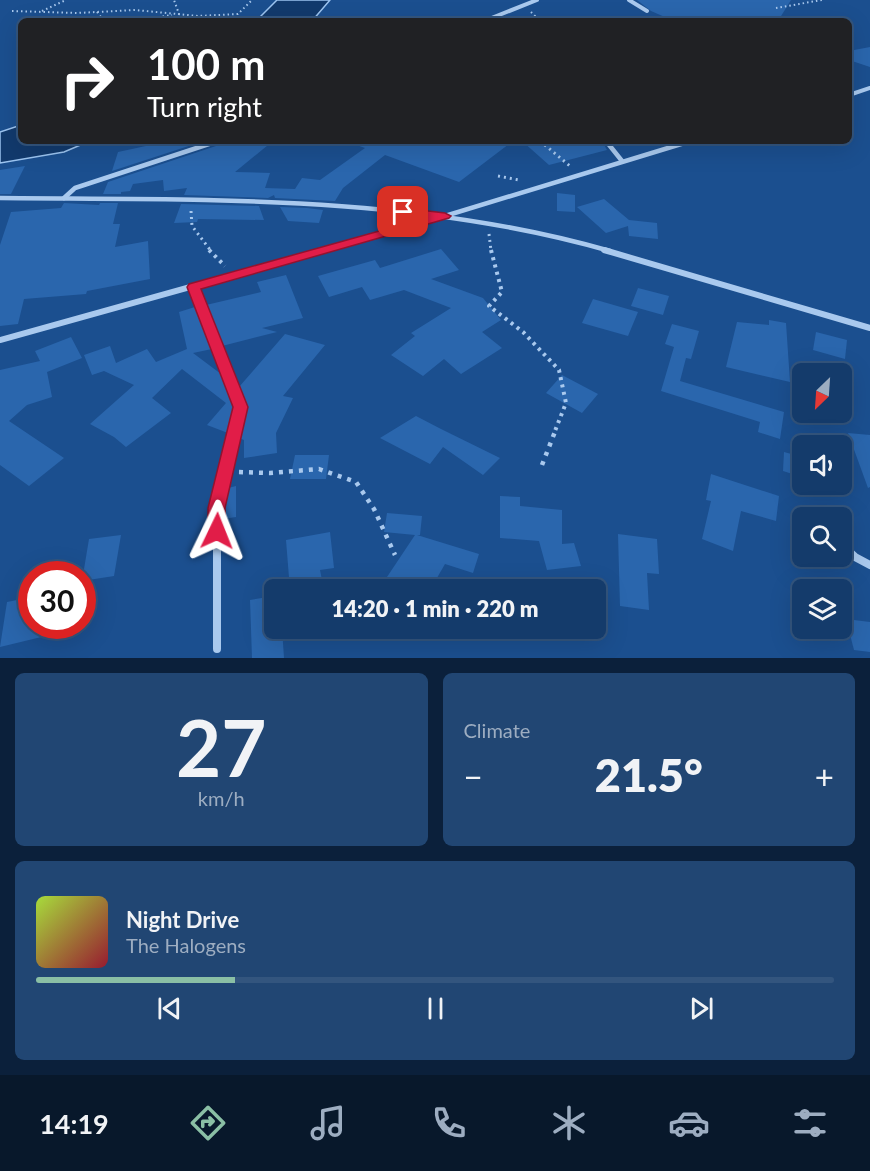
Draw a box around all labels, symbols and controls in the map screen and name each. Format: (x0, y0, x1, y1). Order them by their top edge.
text: 100 m (147, 39, 265, 89)
icon: right (48, 42, 126, 120)
text: Turn right (147, 90, 262, 123)
pin (377, 186, 428, 237)
icon: arrive (386, 195, 419, 228)
north arrow (792, 363, 852, 423)
map controls (792, 363, 852, 639)
button: sound (792, 435, 852, 495)
position arrow (185, 499, 249, 563)
button: search (792, 507, 852, 567)
speed limit sign: 30 (18, 561, 96, 639)
button: layers (792, 579, 852, 639)
text: 14:20 · 1 min · 220 m (332, 595, 538, 622)
text: 27 (176, 700, 266, 794)
text: Climate (464, 718, 530, 742)
text: 21.5° (595, 748, 703, 802)
text: − (464, 756, 483, 796)
text: + (815, 756, 834, 796)
text: km/h (198, 786, 245, 810)
text: Night Drive (126, 906, 239, 933)
text: The Halogens (126, 933, 246, 957)
icon: previous (153, 992, 186, 1025)
icon: pause (419, 992, 452, 1025)
icon: next (685, 992, 718, 1025)
icon: directions (187, 1102, 229, 1144)
icon: music (307, 1102, 349, 1144)
icon: phone (428, 1102, 470, 1144)
icon: climate (548, 1102, 590, 1144)
icon: car (668, 1102, 710, 1144)
icon: filters (789, 1102, 831, 1144)
text: 14:19 (39, 1107, 109, 1140)

